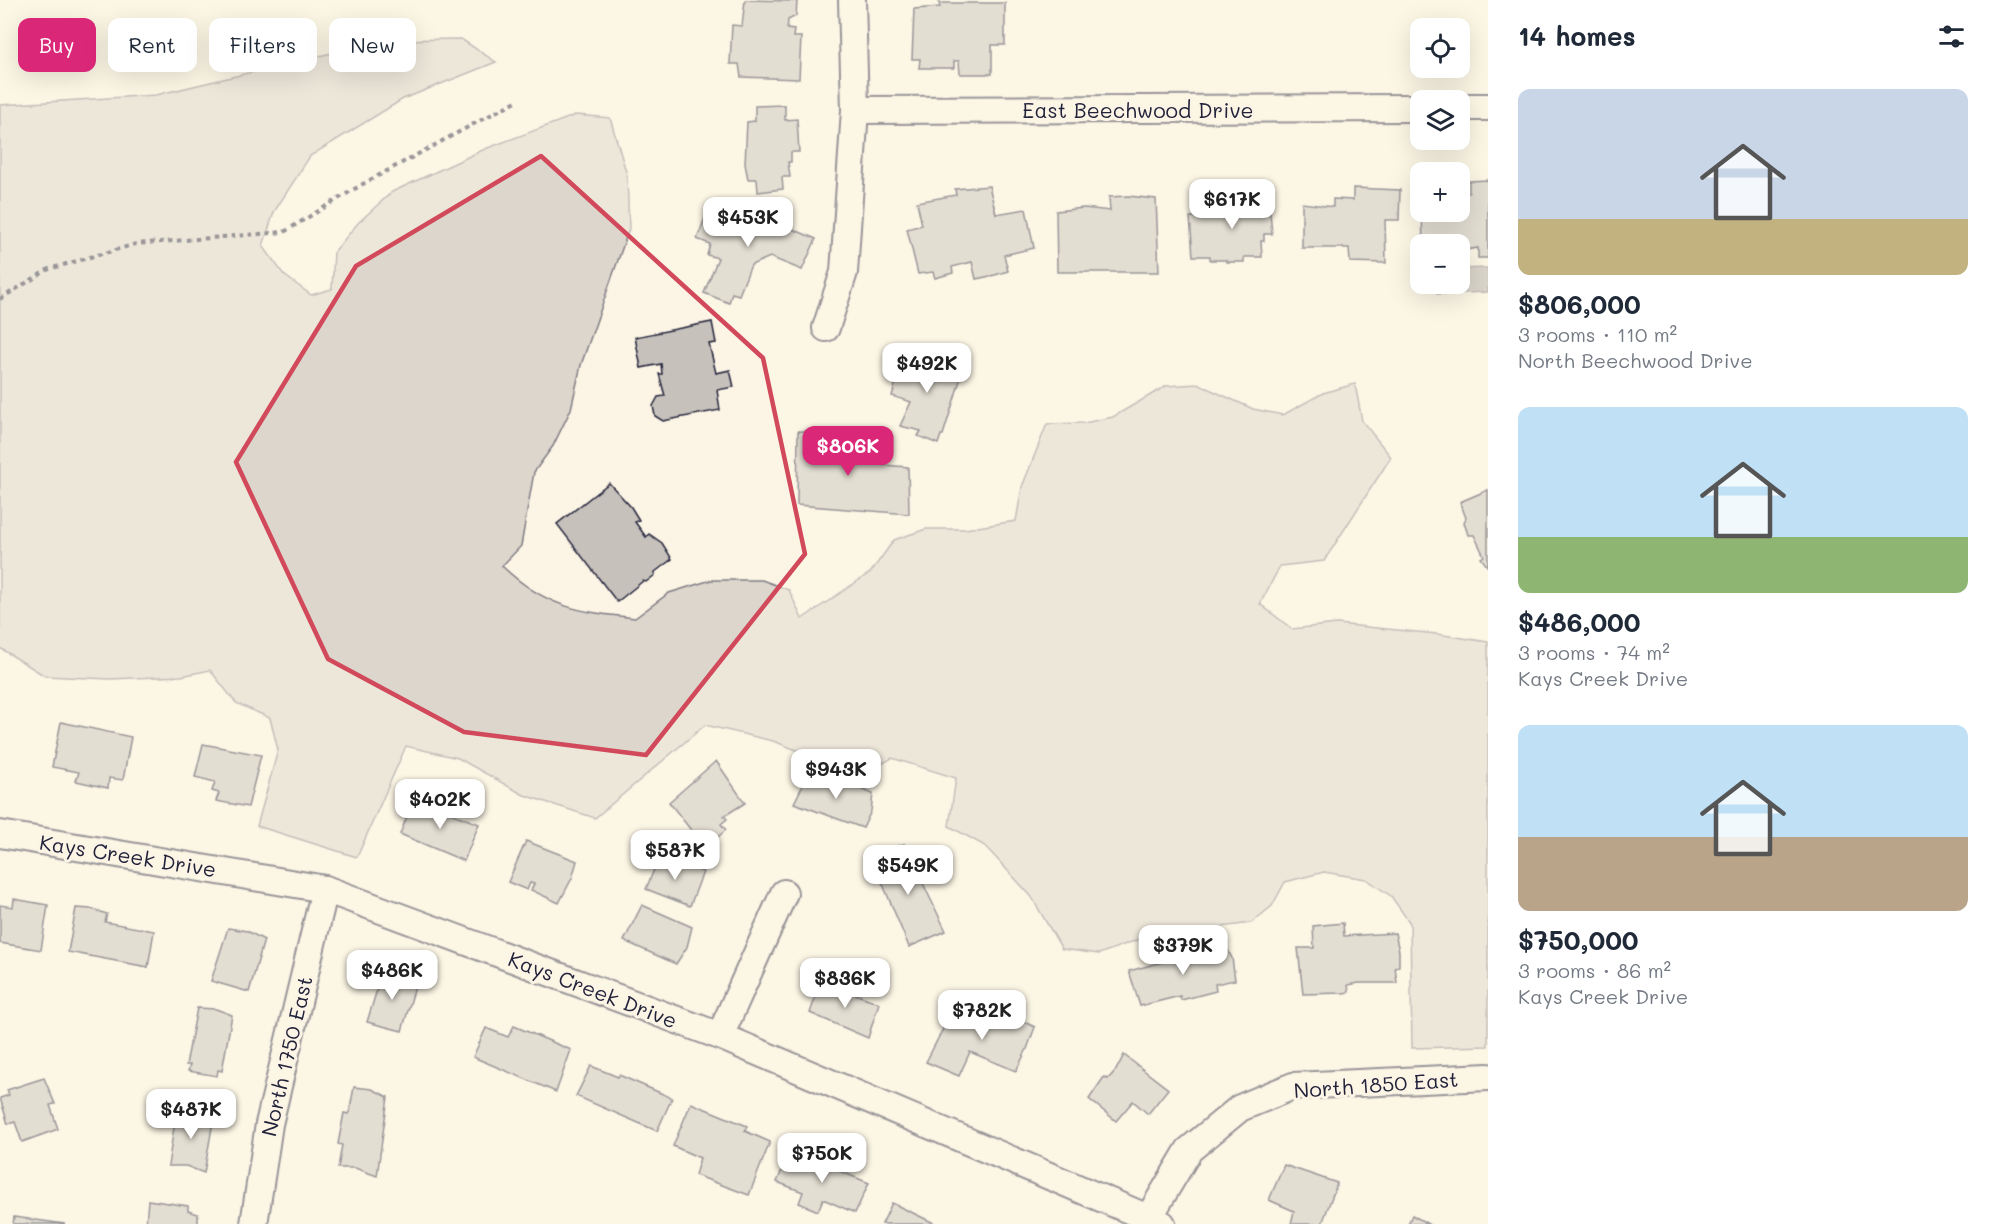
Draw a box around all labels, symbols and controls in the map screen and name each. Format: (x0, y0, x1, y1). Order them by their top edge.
chip: Buy (18, 18, 96, 72)
chip: Rent (108, 18, 197, 72)
chip: Filters (209, 18, 317, 72)
chip: New (329, 18, 416, 72)
map controls (1410, 18, 1470, 294)
button: locate (1410, 18, 1470, 78)
text: 14 homes (1518, 19, 1636, 53)
icon: filters (1935, 20, 1968, 53)
button: layers (1410, 90, 1470, 150)
street label: East Beechwood Drive (1022, 96, 1254, 123)
icon: home (1689, 128, 1797, 236)
button: + (1410, 162, 1470, 222)
pin: $617K (1190, 179, 1274, 230)
text: $617K (1203, 185, 1261, 211)
pin: $453K (706, 197, 790, 248)
text: $453K (717, 203, 779, 229)
button: − (1410, 234, 1470, 294)
text: $806,000 (1518, 287, 1641, 321)
text: 3 rooms · 110 m² (1518, 321, 1677, 347)
pin: $492K (885, 343, 969, 394)
text: North Beechwood Drive (1518, 347, 1753, 373)
text: $492K (896, 349, 958, 375)
pin: $806K (806, 426, 890, 477)
text: $806K (817, 432, 879, 458)
icon: home (1689, 446, 1797, 554)
text: $486,000 (1518, 605, 1641, 639)
text: 3 rooms · 74 m² (1518, 639, 1670, 665)
text: Kays Creek Drive (1518, 665, 1688, 691)
pin: $943K (794, 749, 878, 800)
text: $943K (805, 755, 867, 781)
icon: home (1689, 764, 1797, 872)
pin: $402K (398, 779, 482, 830)
text: $402K (409, 785, 471, 811)
street label: Kays Creek Drive (38, 828, 218, 882)
pin: $587K (633, 830, 717, 881)
text: $587K (645, 836, 705, 862)
pin: $549K (866, 845, 950, 896)
text: $549K (877, 851, 939, 877)
text: $750,000 (1518, 923, 1639, 957)
pin: $379K (1141, 925, 1225, 976)
text: $379K (1153, 931, 1213, 957)
street label: Kays Creek Drive (505, 944, 681, 1034)
pin: $486K (350, 950, 434, 1001)
text: $486K (361, 956, 423, 982)
text: 3 rooms · 86 m² (1518, 957, 1671, 983)
pin: $836K (803, 958, 887, 1009)
text: $836K (814, 964, 876, 990)
street label: North 1750 East (254, 973, 318, 1139)
text: Kays Creek Drive (1518, 983, 1688, 1009)
pin: $782K (940, 990, 1024, 1041)
text: $782K (952, 996, 1012, 1022)
street label: North 1850 East (1293, 1065, 1459, 1103)
pin: $487K (149, 1089, 233, 1140)
text: $487K (160, 1095, 222, 1121)
pin: $750K (780, 1133, 864, 1184)
text: $750K (791, 1139, 853, 1165)

